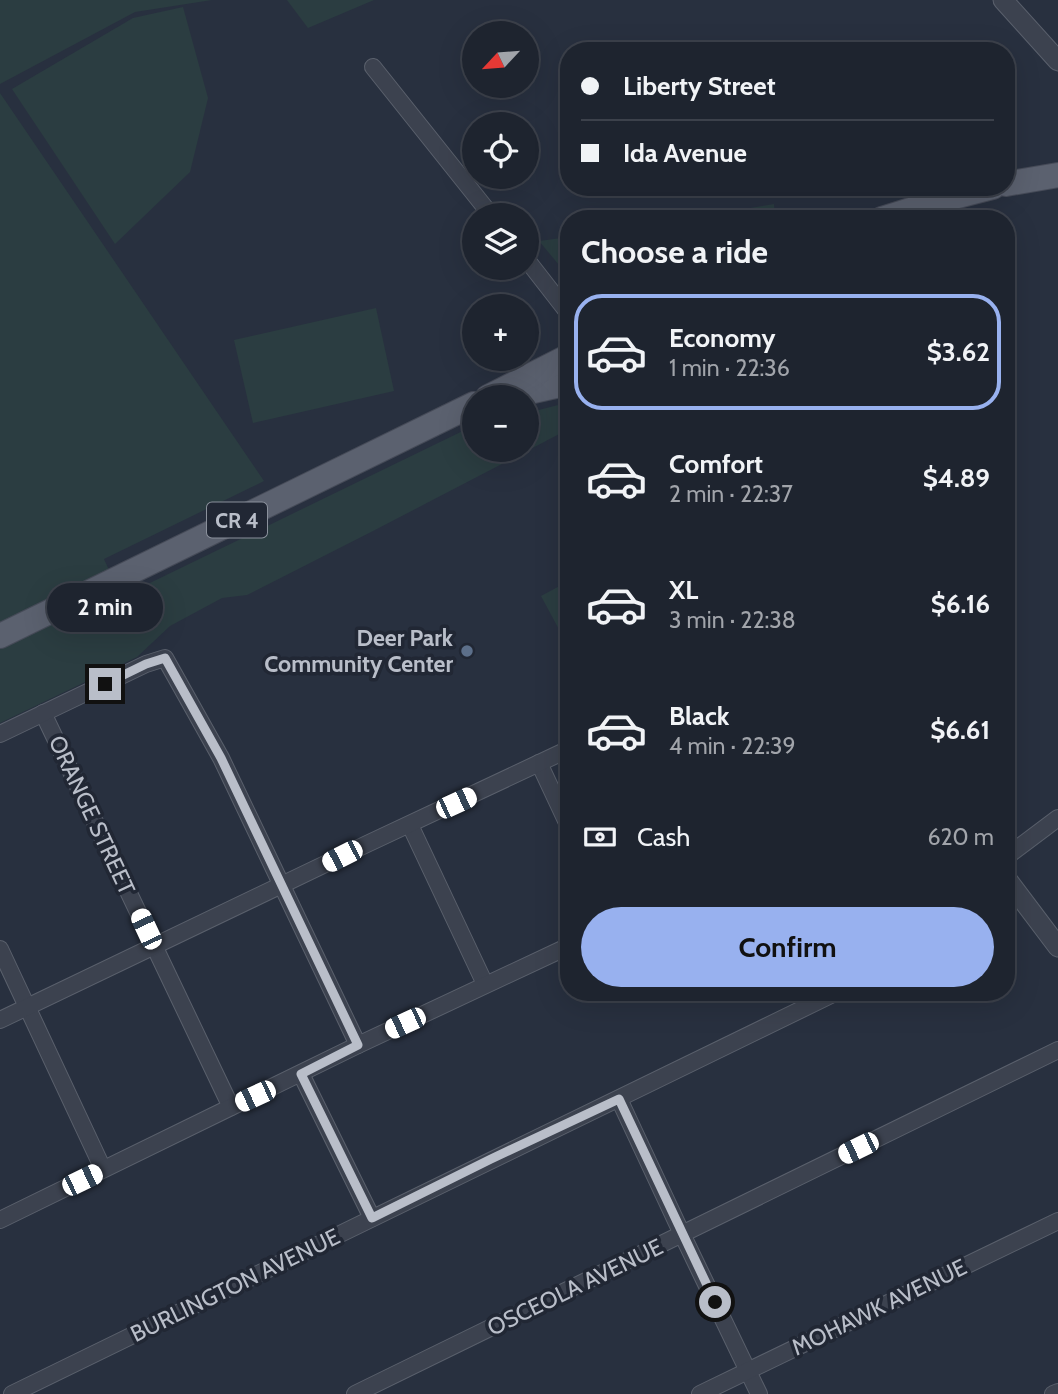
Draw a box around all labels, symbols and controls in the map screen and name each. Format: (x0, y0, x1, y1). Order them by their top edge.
north arrow (462, 21, 539, 98)
map controls (462, 21, 539, 462)
text: Liberty Street (623, 70, 776, 102)
button: locate (462, 112, 539, 189)
text: Ida Avenue (623, 137, 747, 169)
button: layers (462, 203, 539, 280)
text: Choose a ride (581, 232, 768, 271)
button: + (462, 294, 539, 371)
icon: car (585, 321, 648, 384)
text: Economy (669, 322, 775, 354)
text: $3.62 (927, 336, 990, 368)
text: 1 min · 22:36 (669, 354, 790, 382)
button: − (462, 385, 539, 462)
icon: car (585, 447, 648, 510)
text: Comfort (669, 448, 763, 480)
text: $4.89 (923, 462, 990, 494)
text: 2 min · 22:37 (669, 480, 793, 508)
road number: CR 4 (207, 503, 267, 538)
icon: car (585, 573, 648, 636)
text: XL (669, 574, 698, 606)
callout: 2 min (47, 582, 163, 632)
text: $6.16 (931, 588, 990, 620)
text: 2 min (77, 593, 133, 621)
text: 3 min · 22:38 (669, 606, 796, 634)
place label: Deer Park Community Center (264, 624, 454, 678)
marker: Deer Park Community Center (459, 643, 475, 659)
route end (89, 668, 121, 700)
icon: car (585, 699, 648, 762)
text: Black (669, 700, 729, 732)
text: $6.61 (930, 714, 990, 746)
street label: ORANGE STREET (43, 731, 141, 899)
text: 4 min · 22:39 (669, 732, 796, 760)
car (433, 785, 480, 821)
icon: cash (581, 818, 619, 856)
text: Cash (637, 821, 690, 853)
text: 620 m (927, 823, 994, 851)
car (319, 837, 366, 875)
car (128, 906, 165, 952)
button: Confirm (581, 907, 994, 987)
car (382, 1005, 429, 1041)
car (232, 1078, 279, 1114)
car (835, 1129, 882, 1167)
car (59, 1161, 106, 1199)
street label: BURLINGTON AVENUE (126, 1222, 344, 1348)
street label: OSCEOLA AVENUE (483, 1232, 667, 1342)
street label: MOHAWK AVENUE (787, 1253, 971, 1361)
route start (699, 1286, 731, 1318)

